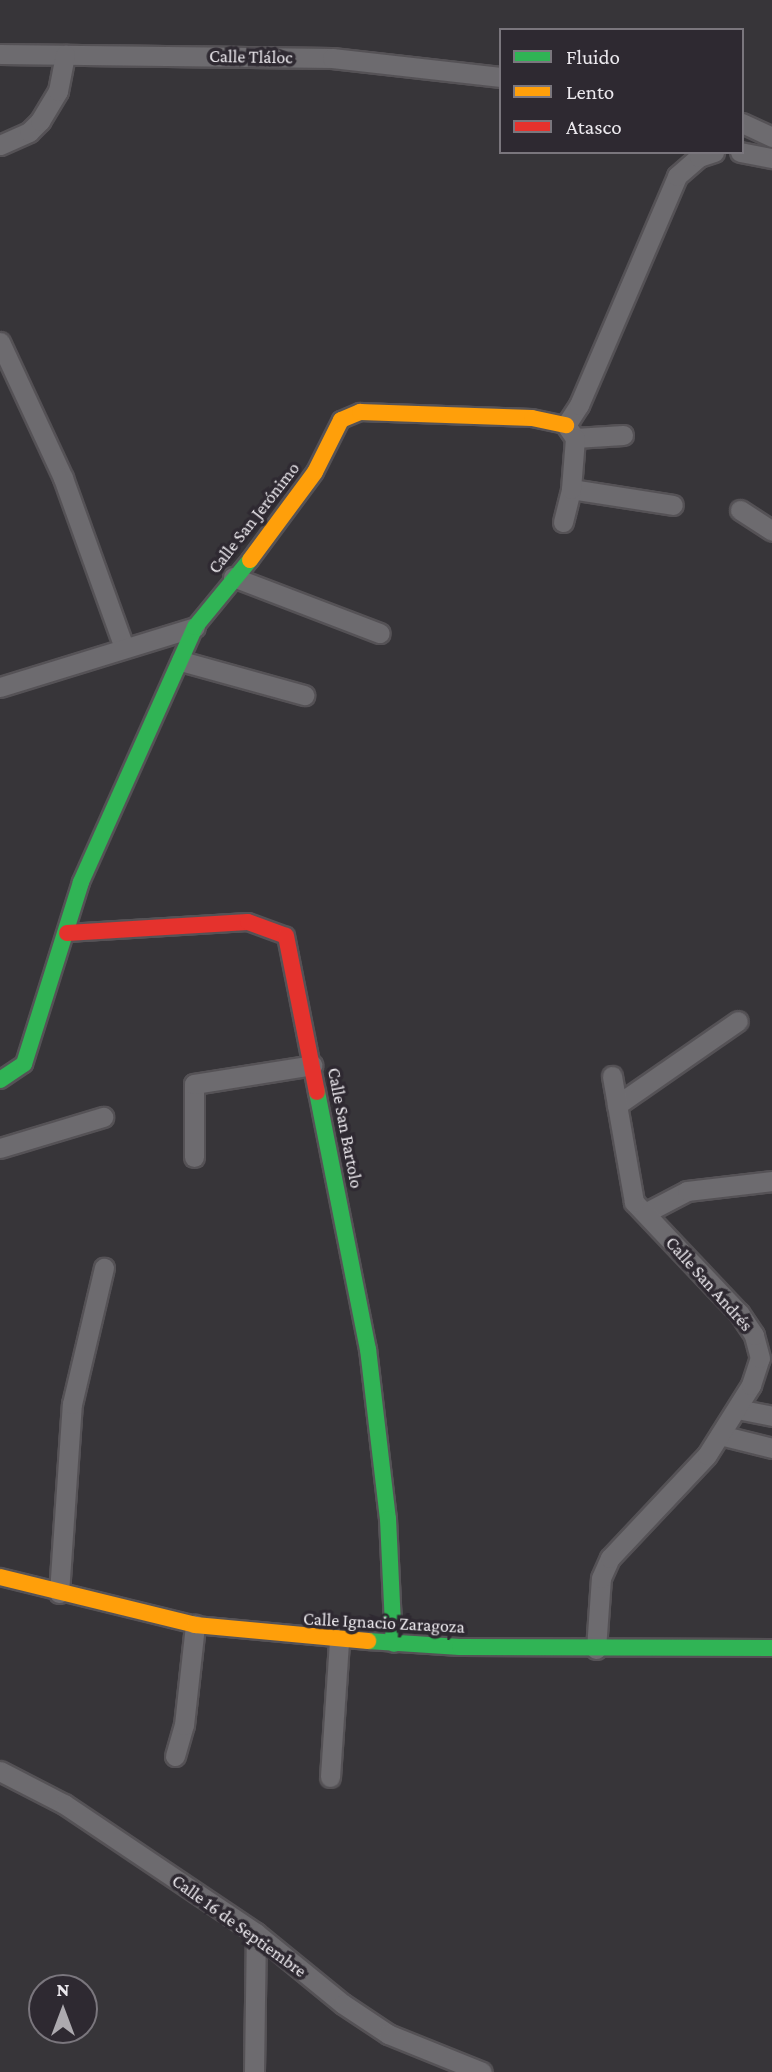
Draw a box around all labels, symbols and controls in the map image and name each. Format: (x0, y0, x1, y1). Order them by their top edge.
legend (499, 28, 744, 154)
street label: Calle Tláloc (209, 45, 293, 69)
text: Fluido (566, 45, 620, 69)
text: Lento (566, 80, 614, 104)
text: Atasco (566, 115, 622, 139)
street label: Calle San Jerónimo (204, 458, 304, 578)
street label: Calle San Bartolo (323, 1066, 367, 1190)
street label: Calle San Andrés (661, 1232, 757, 1336)
street label: Calle Ignacio Zaragoza (303, 1608, 465, 1638)
street label: Calle 16 de Septiembre (168, 1870, 310, 1982)
north arrow (28, 1974, 98, 2044)
text: N (57, 1979, 69, 2000)

